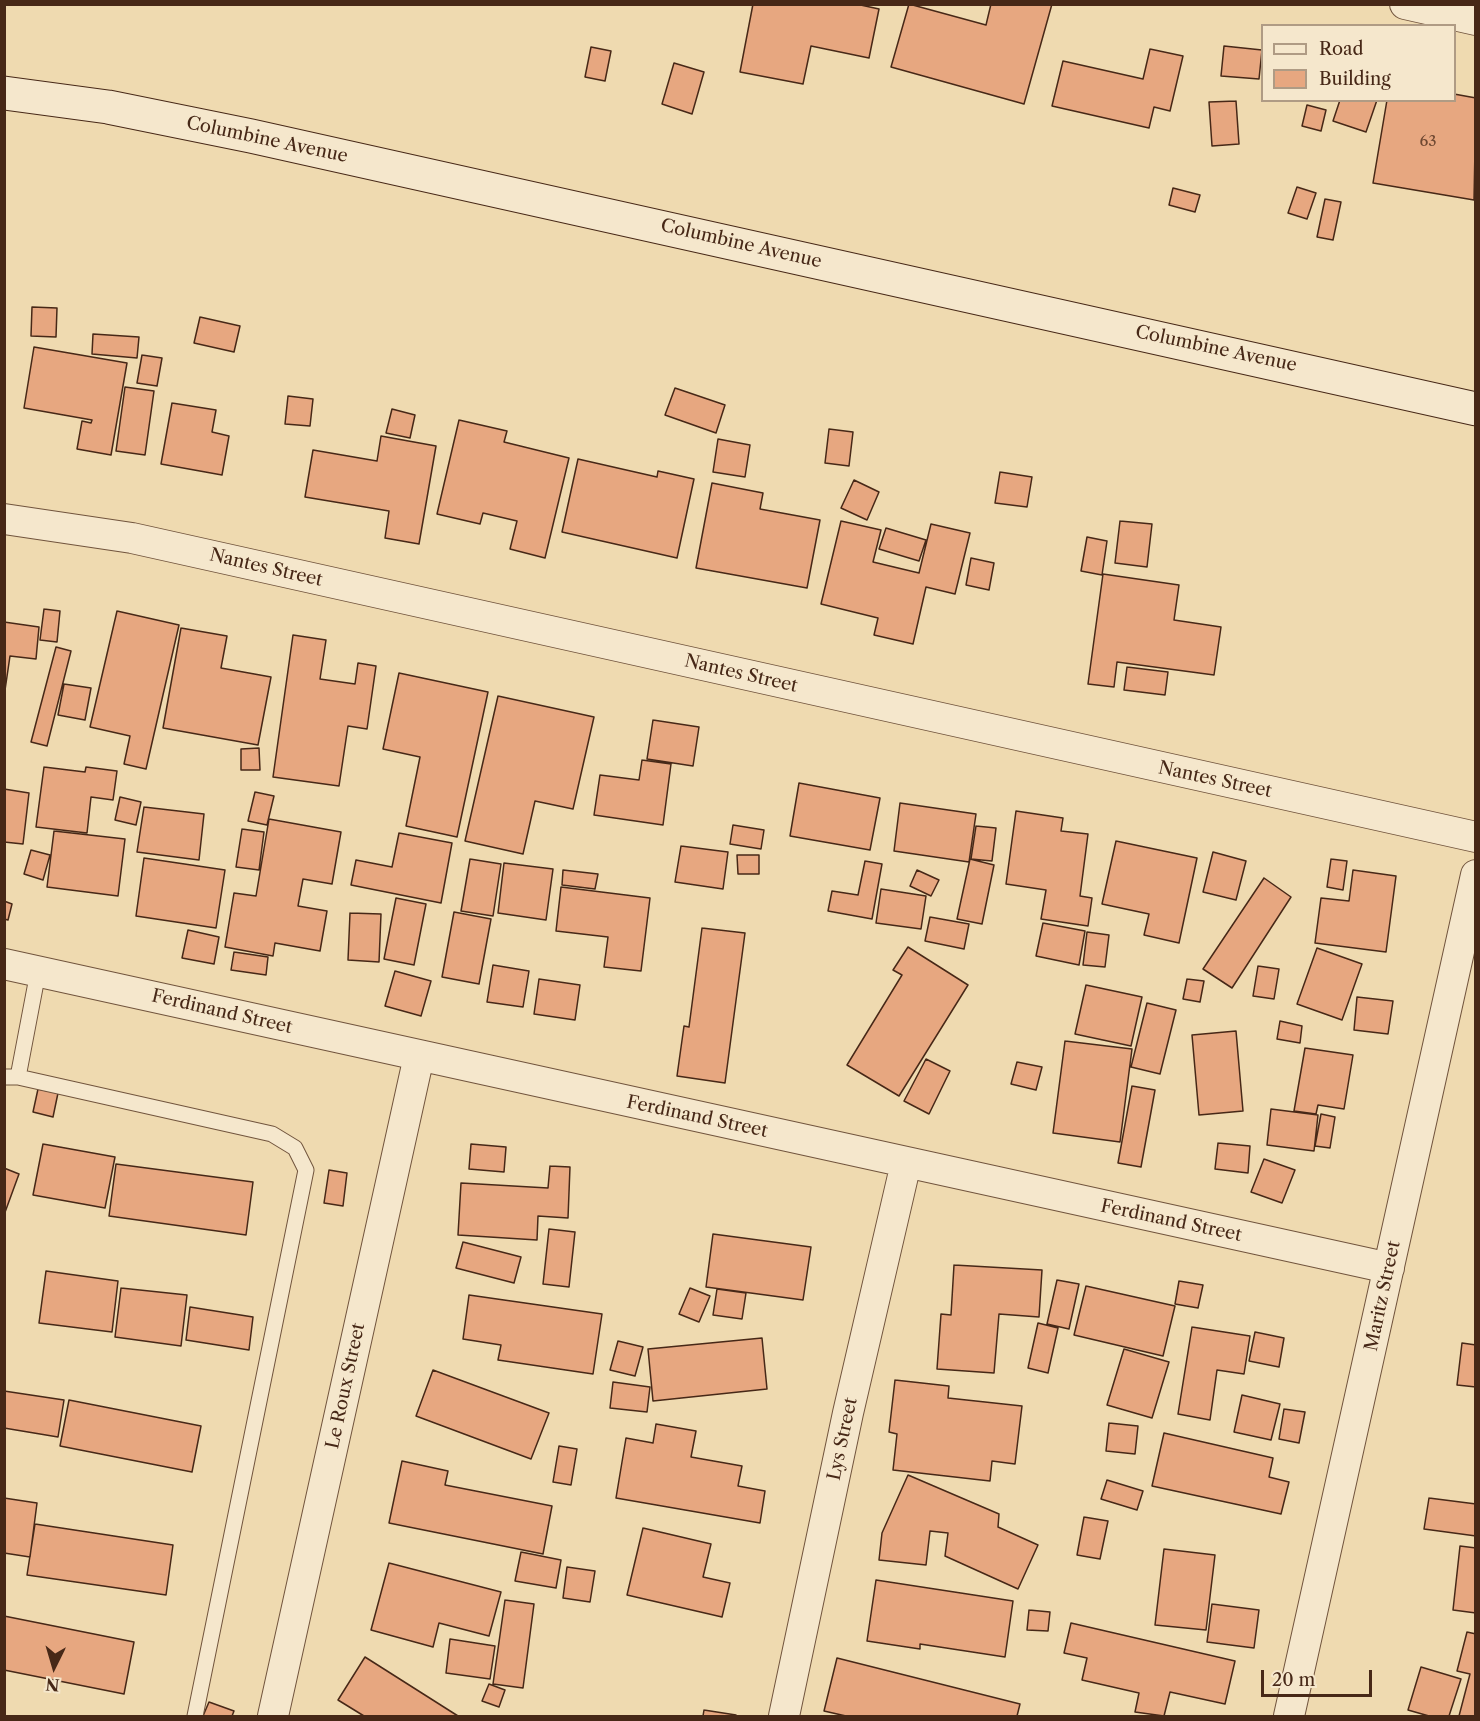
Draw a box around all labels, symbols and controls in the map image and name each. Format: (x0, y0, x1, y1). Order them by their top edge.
legend (1261, 24, 1456, 102)
text: Road (1319, 38, 1364, 60)
text: Building (1319, 68, 1391, 90)
street label: Columbine Avenue (184, 112, 350, 168)
house number: 63 (1419, 133, 1437, 151)
street label: Columbine Avenue (658, 215, 824, 273)
street label: Columbine Avenue (1133, 321, 1299, 377)
street label: Nantes Street (207, 545, 325, 591)
street label: Nantes Street (682, 651, 800, 697)
street label: Nantes Street (1156, 757, 1274, 803)
street label: Ferdinand Street (150, 985, 294, 1039)
street label: Ferdinand Street (625, 1092, 769, 1142)
street label: Ferdinand Street (1099, 1196, 1243, 1246)
street label: Maritz Street (1361, 1239, 1405, 1353)
street label: Le Roux Street (322, 1321, 370, 1451)
street label: Lys Street (824, 1396, 862, 1482)
north arrow (24, 1637, 84, 1697)
scale bar (1264, 1658, 1375, 1696)
text: 20 m (1272, 1669, 1315, 1691)
text: N (45, 1674, 60, 1695)

